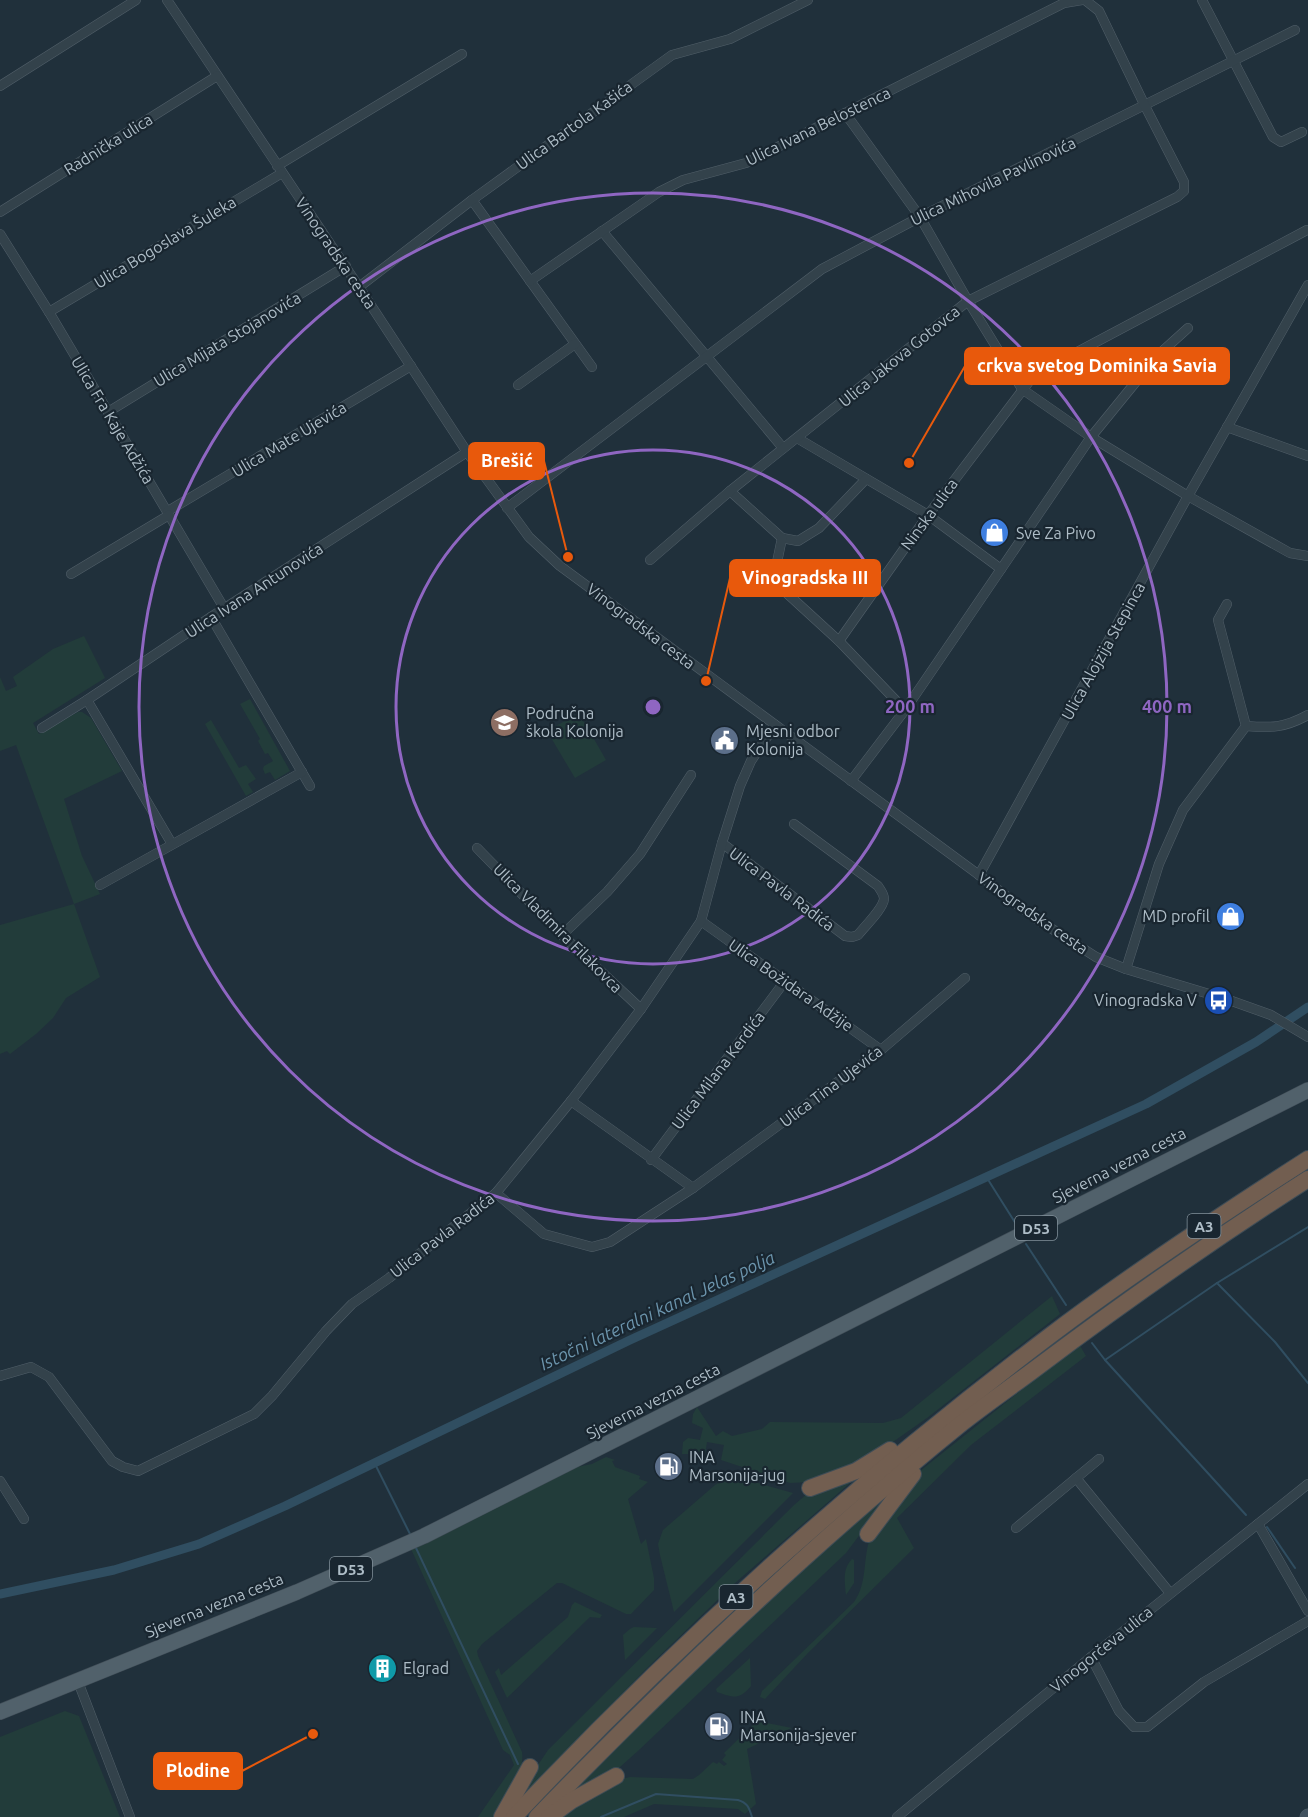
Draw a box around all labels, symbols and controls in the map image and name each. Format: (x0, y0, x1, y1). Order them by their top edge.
street label: Ulica Bartola Kašića (513, 77, 635, 173)
street label: Ulica Ivana Belostenca (743, 83, 893, 169)
street label: Radnička ulica (60, 110, 156, 178)
street label: Ulica Mihovila Pavlinovića (907, 133, 1079, 229)
street label: Ulica Bogoslava Šuleka (90, 192, 239, 292)
street label: Vinogradska cesta (292, 194, 380, 312)
street label: Ulica Mijata Stojanovića (150, 288, 304, 390)
street label: Ulica Jakova Gotovca (835, 302, 963, 410)
callout: crkva svetog Dominika Savia (965, 348, 1229, 384)
street label: Ulica Fra Kaje Adžića (68, 353, 158, 487)
text: crkva svetog Dominika Savia (977, 355, 1217, 375)
street label: Ulica Mate Ujevića (229, 398, 349, 480)
callout: Brešić (469, 443, 544, 479)
text: Brešić (481, 450, 533, 470)
street label: Ninska ulica (897, 475, 961, 553)
shop icon: Sve Za Pivo (979, 517, 1011, 549)
place label: Sve Za Pivo (1016, 524, 1096, 542)
street label: Ulica Ivana Antunovića (182, 539, 326, 641)
callout: Vinogradska III (730, 560, 880, 596)
text: Vinogradska III (742, 567, 868, 587)
street label: Ulica Alojzija Stepinca (1058, 579, 1148, 723)
street label: Vinogradska cesta (583, 580, 699, 672)
text: 200 m (885, 696, 935, 716)
text: 400 m (1142, 696, 1192, 716)
centre of rings (643, 697, 663, 717)
place label: Područna škola Kolonija (526, 704, 624, 740)
school or university icon: Područna škola Kolonija (489, 706, 521, 738)
place label: Mjesni odbor Kolonija (746, 722, 840, 758)
public building icon: Mjesni odbor Kolonija (709, 724, 741, 756)
street label: Ulica Pavla Radića (726, 844, 838, 934)
street label: Ulica Vladimira Filakovca (490, 860, 626, 996)
street label: Vinogradska cesta (974, 868, 1092, 958)
shop icon: MD profil (1215, 900, 1247, 932)
place label: MD profil (1142, 907, 1210, 925)
street label: Ulica Božidara Adžije (725, 935, 857, 1035)
bus stop icon: Vinogradska V (1202, 984, 1234, 1016)
place label: Vinogradska V (1094, 991, 1197, 1009)
street label: Ulica Milana Kerdića (668, 1008, 768, 1132)
street label: Ulica Tina Ujevića (776, 1042, 886, 1130)
street label: Sjeverna vezna cesta (1049, 1124, 1189, 1206)
street label: Ulica Pavla Radića (386, 1189, 498, 1281)
road number: A3 (1188, 1214, 1220, 1238)
road number: D53 (1015, 1216, 1057, 1240)
water label: Istočni lateralni kanal Jelas polja (536, 1247, 778, 1373)
street label: Sjeverna vezna cesta (583, 1360, 723, 1442)
place label: INA Marsonija-jug (689, 1448, 785, 1484)
fuel station icon: INA Marsonija-jug (652, 1450, 684, 1482)
road number: D53 (330, 1557, 372, 1581)
street label: Sjeverna vezna cesta (142, 1569, 286, 1641)
road number: A3 (720, 1585, 752, 1609)
street label: Vinogorčeva ulica (1046, 1602, 1156, 1696)
building icon: Elgrad (366, 1652, 398, 1684)
place label: Elgrad (403, 1659, 449, 1677)
place label: INA Marsonija-sjever (740, 1708, 857, 1744)
fuel station icon: INA Marsonija-sjever (703, 1710, 735, 1742)
callout: Plodine (154, 1753, 242, 1789)
text: Plodine (166, 1760, 230, 1780)

